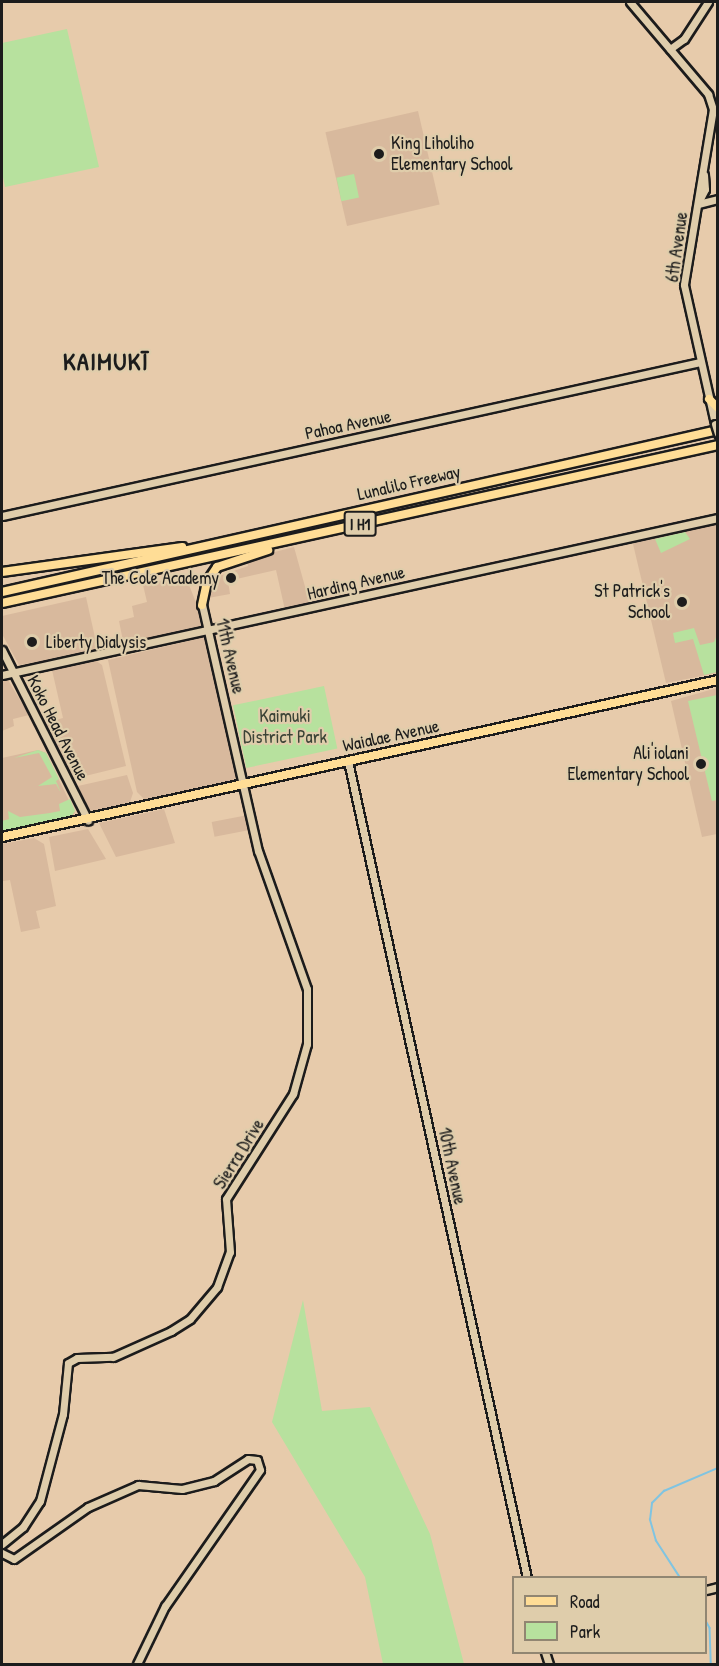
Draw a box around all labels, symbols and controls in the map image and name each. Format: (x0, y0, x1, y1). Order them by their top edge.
place label: King Liholiho Elementary School (391, 133, 512, 176)
marker: King Liholiho Elementary School (372, 147, 386, 161)
street label: 6th Avenue (661, 210, 693, 284)
district label: KAIMUKĪ (63, 348, 149, 376)
street label: Pahoa Avenue (303, 405, 393, 445)
street label: Lunalilo Freeway (355, 461, 463, 505)
road number: I H1 (344, 511, 376, 537)
street label: Harding Avenue (305, 561, 407, 605)
place label: The Cole Academy (102, 567, 219, 589)
marker: The Cole Academy (224, 571, 238, 585)
place label: St Patrick's School (594, 581, 670, 624)
marker: St Patrick's School (675, 595, 689, 609)
street label: 11th Avenue (211, 616, 249, 696)
place label: Liberty Dialysis (46, 631, 146, 653)
marker: Liberty Dialysis (23, 633, 41, 651)
street label: Koko Head Avenue (22, 672, 94, 784)
park label: Kaimuki District Park (243, 706, 327, 748)
street label: Waialae Avenue (341, 715, 441, 757)
place label: Ali'iolani Elementary School (568, 743, 689, 786)
marker: Ali'iolani Elementary School (694, 757, 708, 771)
street label: Sierra Drive (209, 1115, 269, 1193)
street label: 10th Avenue (433, 1126, 471, 1206)
legend (512, 1576, 707, 1654)
text: Road (570, 1589, 600, 1614)
text: Park (570, 1619, 600, 1644)

